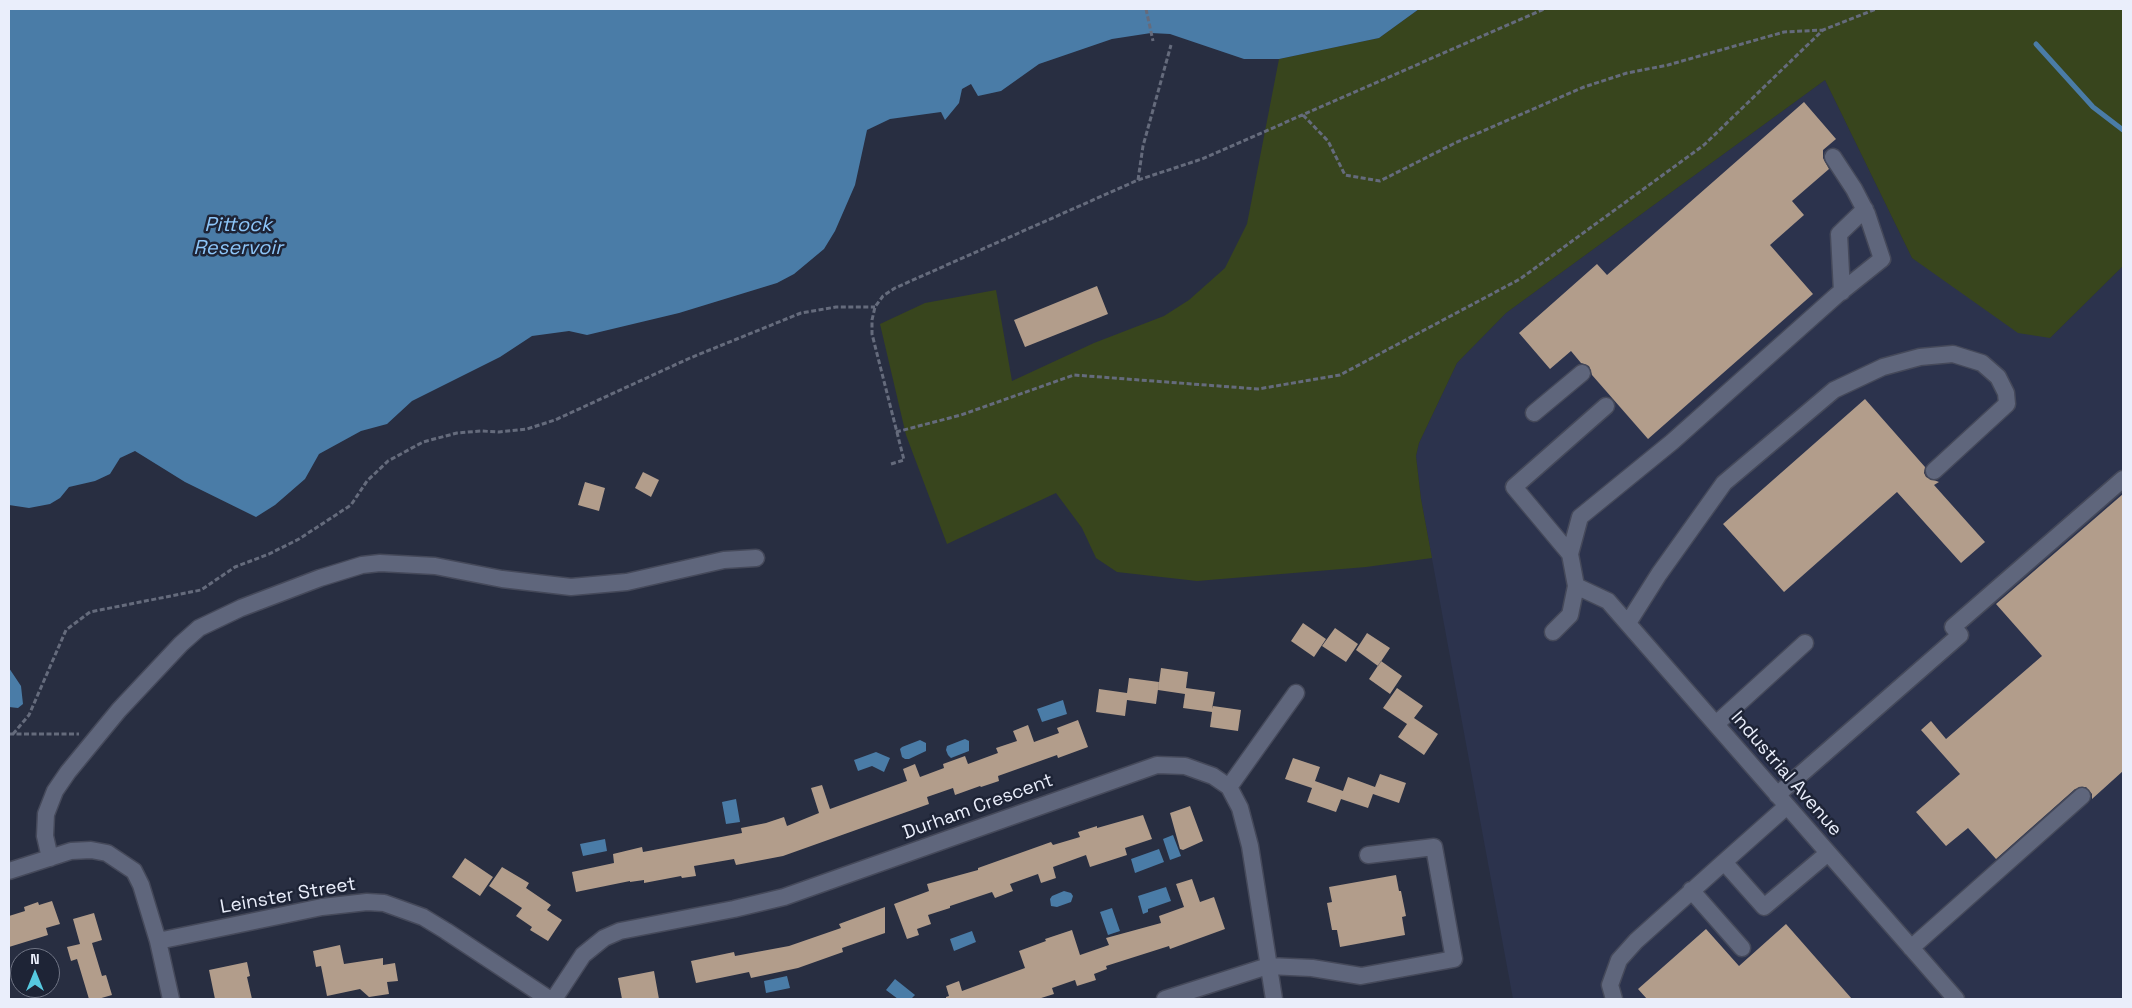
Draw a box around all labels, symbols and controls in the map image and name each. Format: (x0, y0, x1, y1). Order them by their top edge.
water label: Pittock Reservoir (193, 214, 283, 261)
street label: Industrial Avenue (1726, 707, 1846, 841)
street label: Durham Crescent (900, 769, 1056, 845)
street label: Leinster Street (218, 873, 358, 919)
north arrow (10, 948, 60, 998)
text: N (30, 950, 40, 968)

